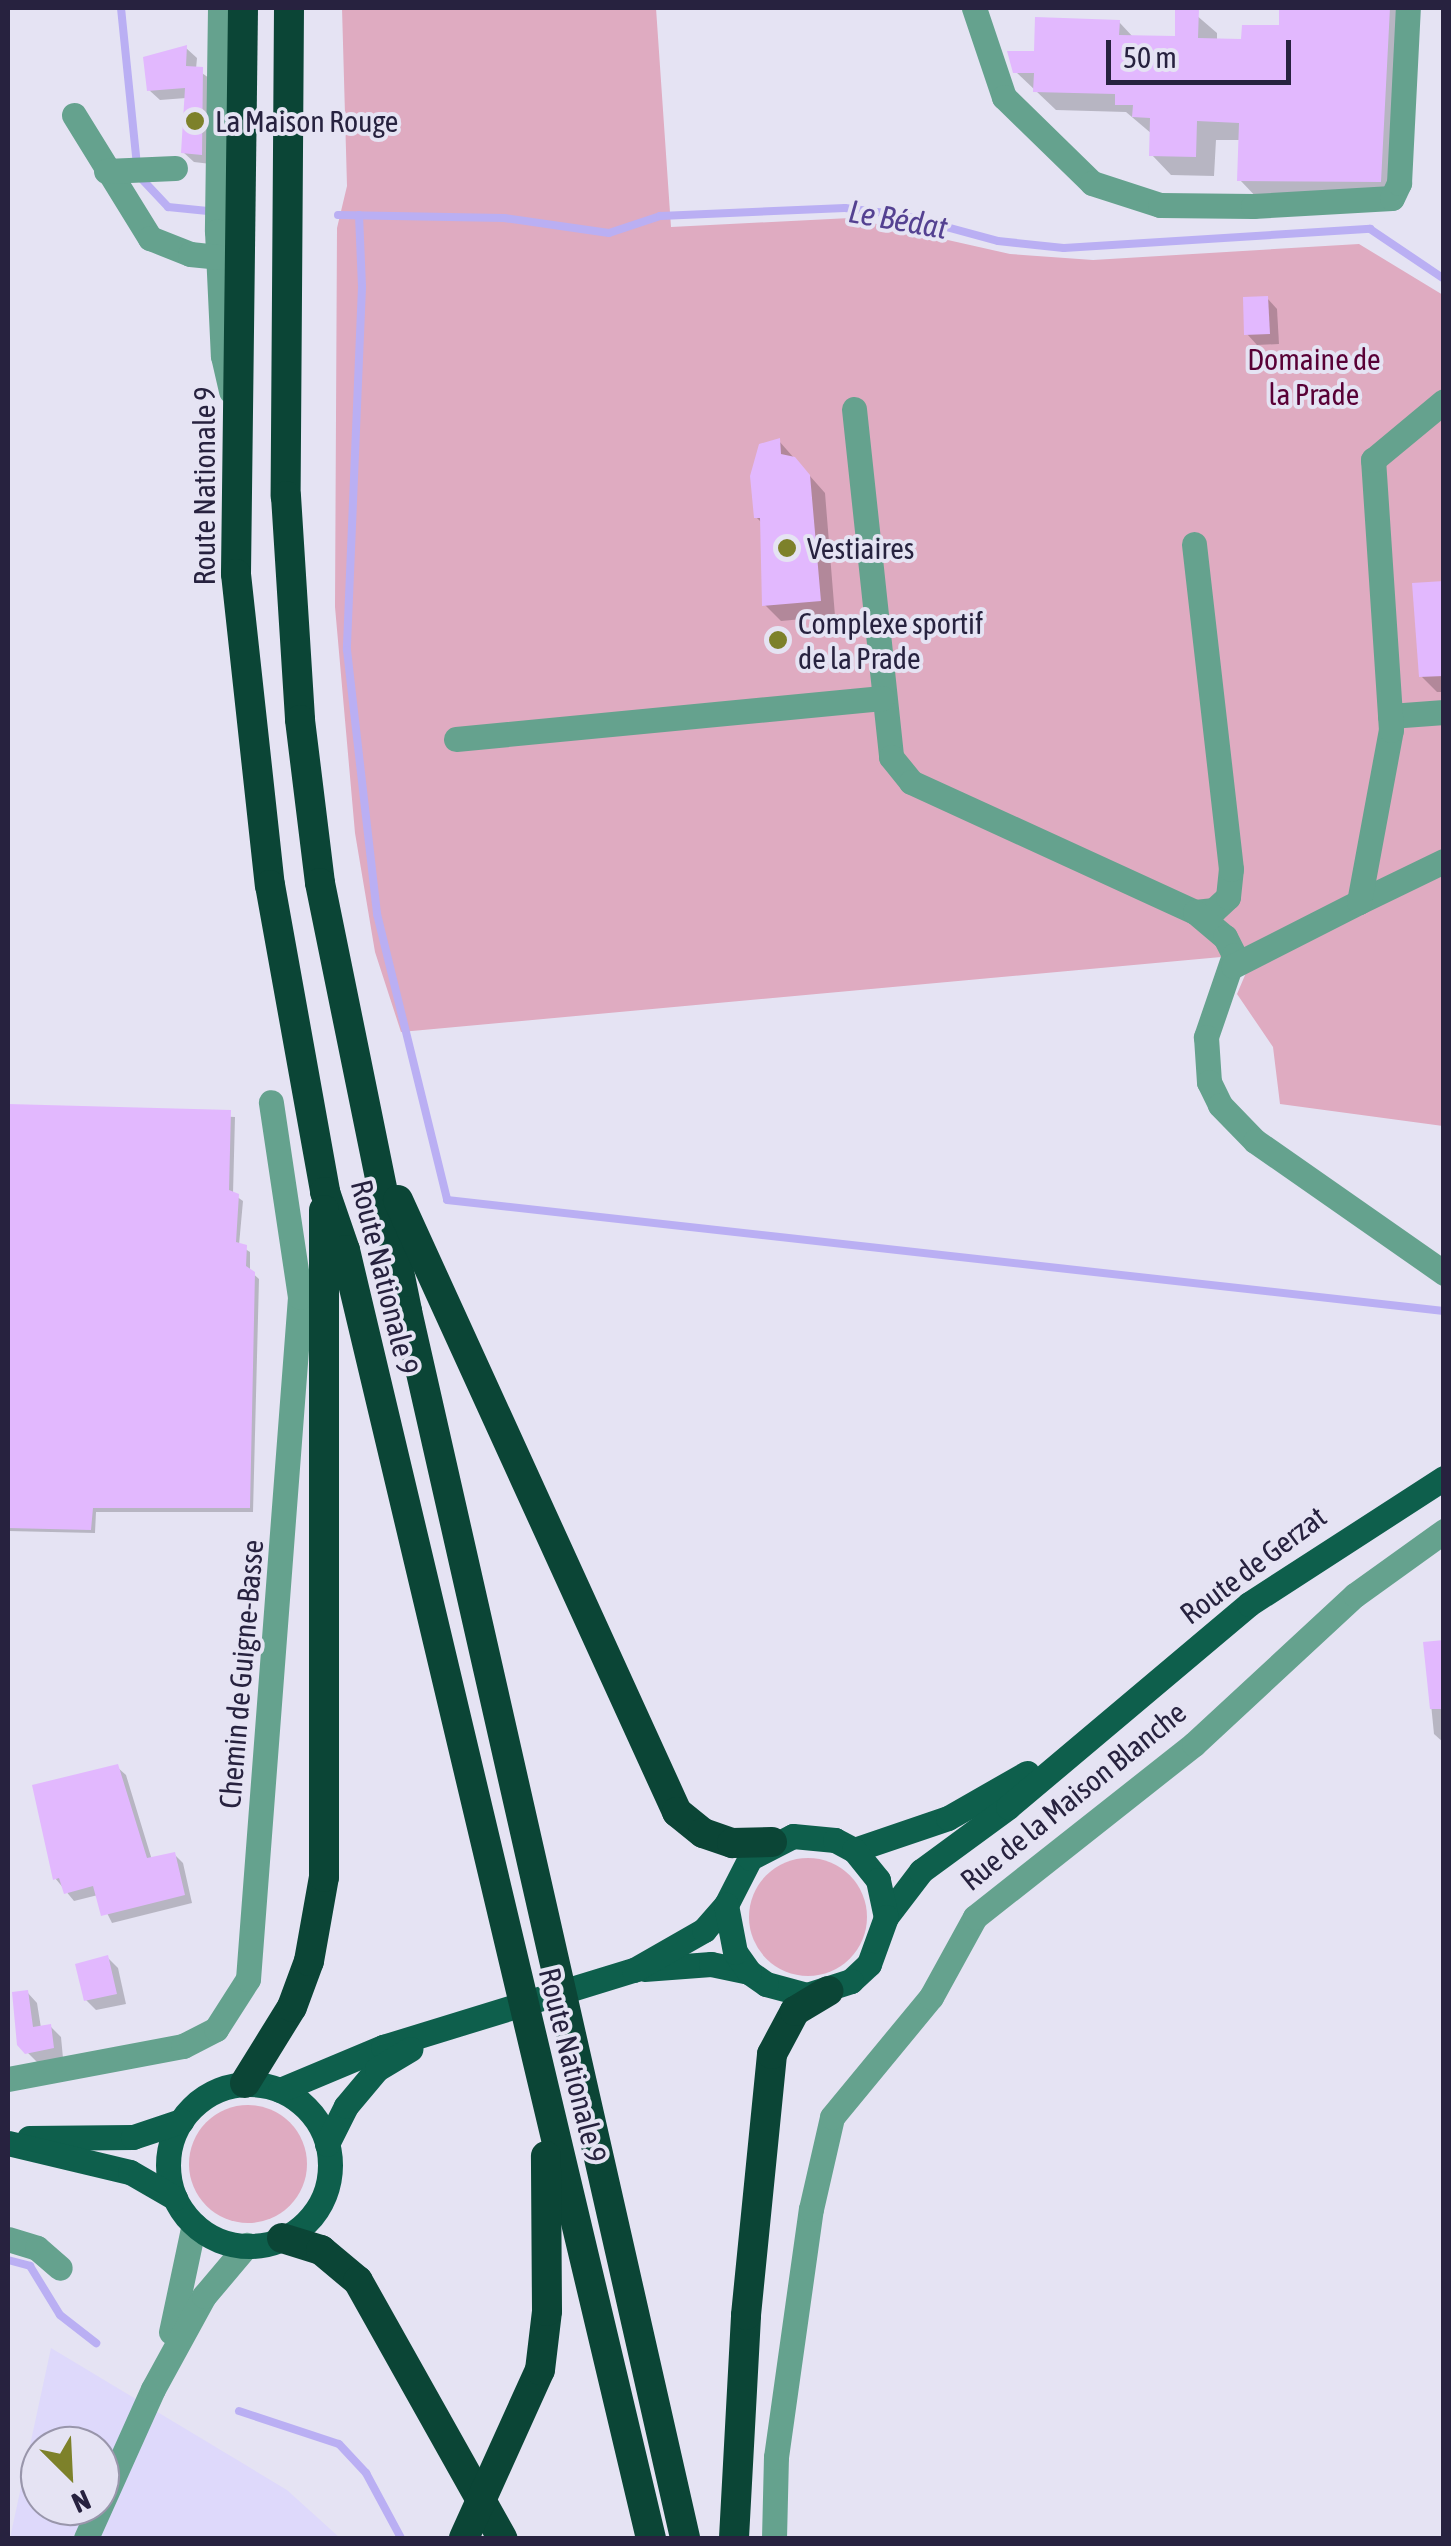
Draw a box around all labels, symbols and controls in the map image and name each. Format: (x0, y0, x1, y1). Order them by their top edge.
scale bar (1111, 20, 1296, 82)
text: 50 m (1123, 40, 1177, 74)
place label: La Maison Rouge (215, 103, 398, 139)
marker: La Maison Rouge (184, 110, 206, 132)
water label: Le Bédat (846, 192, 950, 248)
park label: Domaine de la Prade (1247, 341, 1381, 412)
street label: Route Nationale 9 (186, 387, 222, 585)
place label: Vestiaires (807, 530, 914, 566)
marker: Vestiaires (776, 537, 798, 559)
place label: Complexe sportif de la Prade (798, 605, 983, 676)
marker: Complexe sportif de la Prade (767, 629, 789, 651)
street label: Route Nationale 9 (343, 1176, 427, 1378)
street label: Route de Gerzat (1173, 1498, 1333, 1632)
street label: Chemin de Guigne-Basse (211, 1538, 271, 1810)
street label: Rue de la Maison Blanche (953, 1694, 1193, 1898)
street label: Route Nationale 9 (531, 1964, 615, 2166)
north arrow (20, 2426, 120, 2526)
text: N (67, 2484, 95, 2520)

